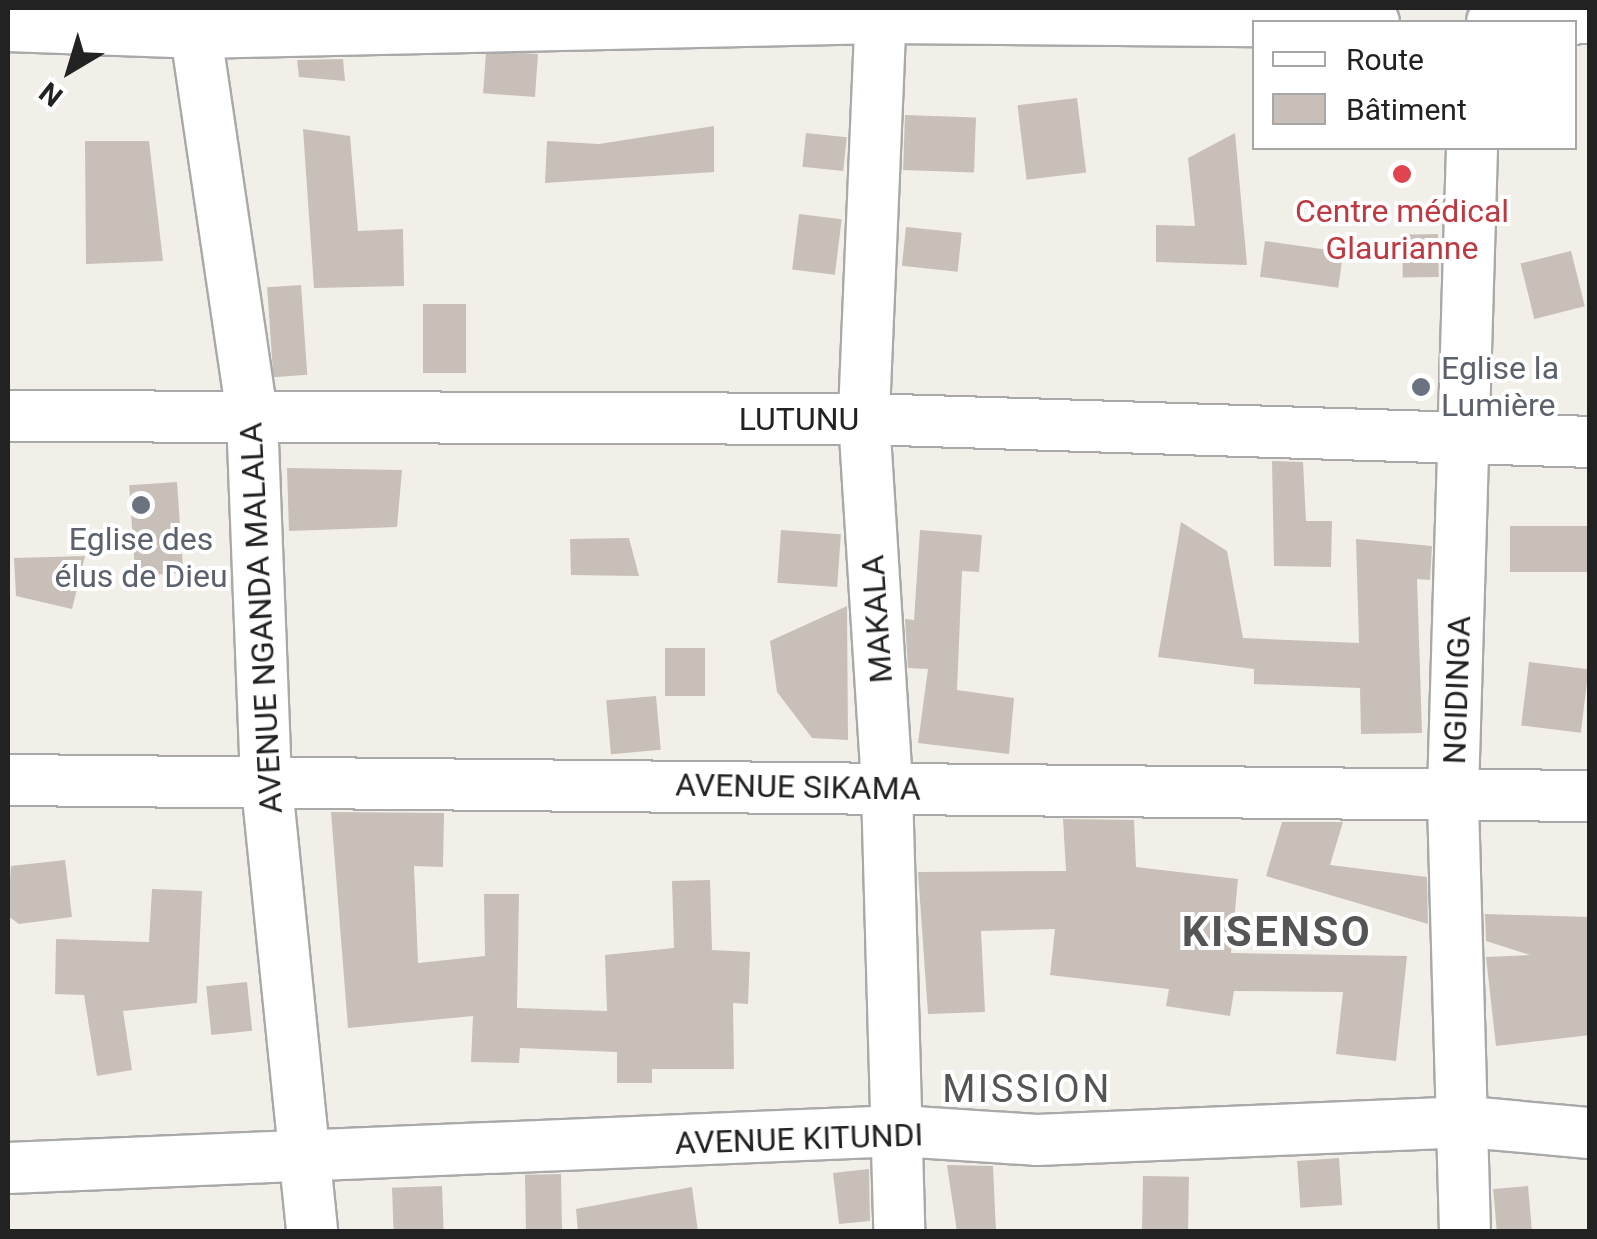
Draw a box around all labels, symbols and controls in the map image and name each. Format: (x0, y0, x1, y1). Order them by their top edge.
north arrow (20, 20, 120, 120)
legend (1252, 20, 1577, 150)
text: Route (1346, 42, 1424, 77)
text: N (33, 75, 69, 113)
text: Bâtiment (1346, 92, 1467, 127)
marker: Centre médical Glaurianne (1389, 161, 1415, 187)
place label: Centre médical Glaurianne (1295, 193, 1509, 268)
place label: Eglise la Lumière (1441, 350, 1559, 425)
marker: Eglise la Lumière (1410, 376, 1432, 398)
street label: LUTUNU (739, 400, 859, 438)
street label: AVENUE NGANDA MALALA (232, 422, 290, 814)
marker: Eglise des élus de Dieu (130, 494, 152, 516)
place label: Eglise des élus de Dieu (54, 521, 228, 596)
street label: MAKALA (853, 554, 901, 684)
street label: NGIDINGA (1435, 615, 1479, 765)
street label: AVENUE SIKAMA (675, 766, 921, 808)
district label: KISENSO (1182, 907, 1372, 957)
district label: MISSION (942, 1067, 1112, 1113)
street label: AVENUE KITUNDI (674, 1115, 924, 1163)

